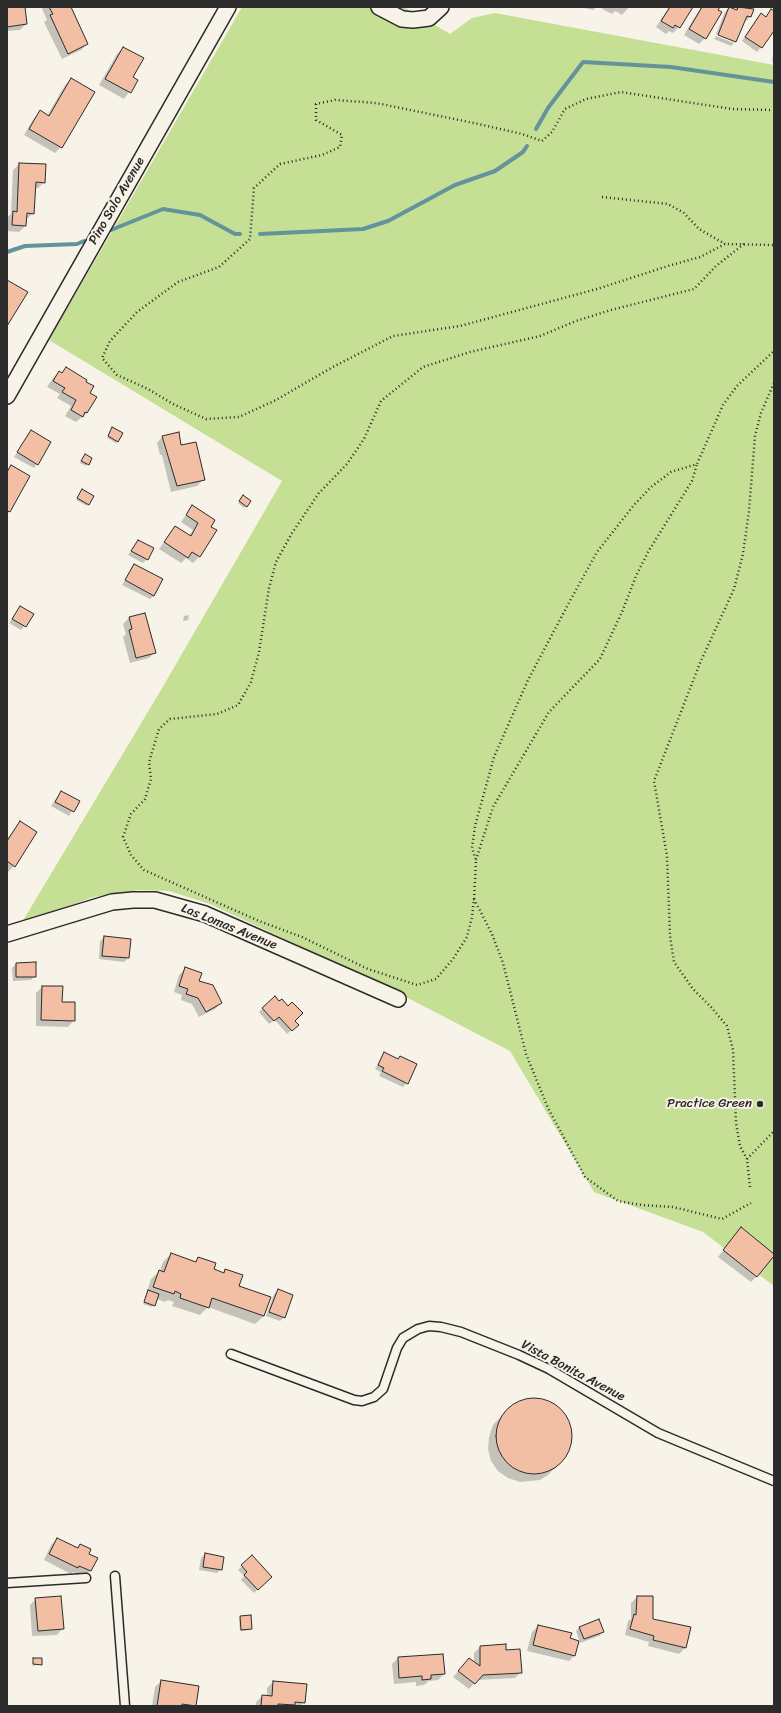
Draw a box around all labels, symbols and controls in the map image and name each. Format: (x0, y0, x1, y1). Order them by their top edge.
street label: Pino Solo Avenue (86, 154, 148, 248)
street label: Las Lomas Avenue (179, 901, 279, 953)
place label: Practice Green (667, 1096, 752, 1112)
marker: Practice Green (755, 1099, 765, 1109)
street label: Vista Bonita Avenue (518, 1337, 628, 1405)

